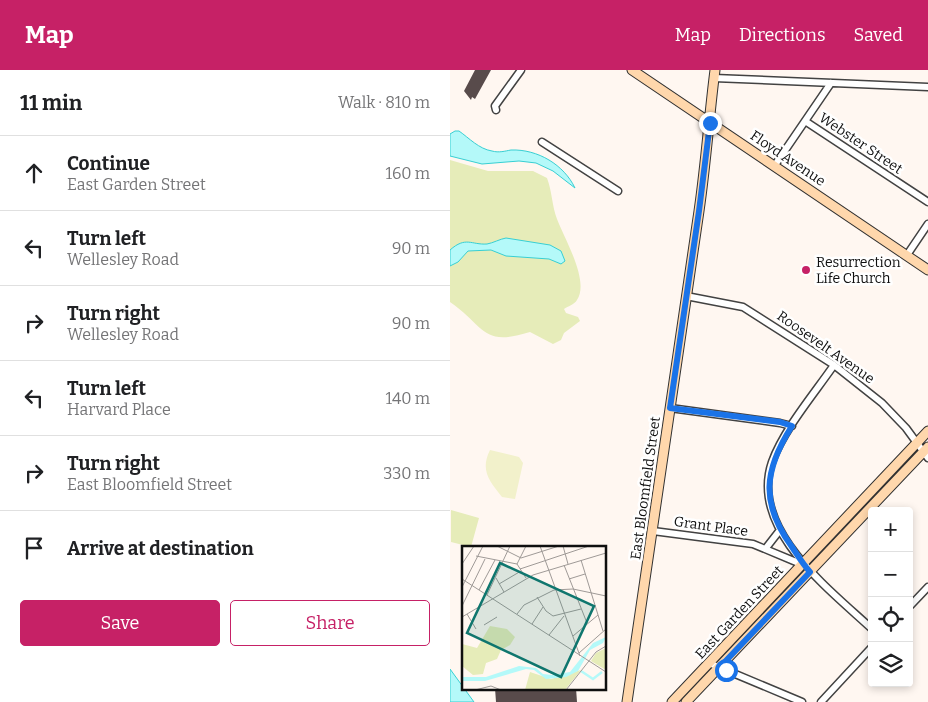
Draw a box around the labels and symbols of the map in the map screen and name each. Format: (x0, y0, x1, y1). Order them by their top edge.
street label: Webster Street (816, 109, 906, 178)
route end (699, 112, 722, 135)
street label: Floyd Avenue (747, 127, 829, 190)
place label: Resurrection Life Church (816, 254, 901, 287)
marker: Resurrection Life Church (800, 264, 812, 276)
street label: Roosevelt Avenue (774, 307, 878, 387)
street label: East Bloomfield Street (627, 415, 664, 561)
street label: Grant Place (673, 513, 749, 540)
inset map (462, 546, 606, 690)
street label: East Garden Street (692, 562, 787, 663)
route start (715, 659, 738, 682)

